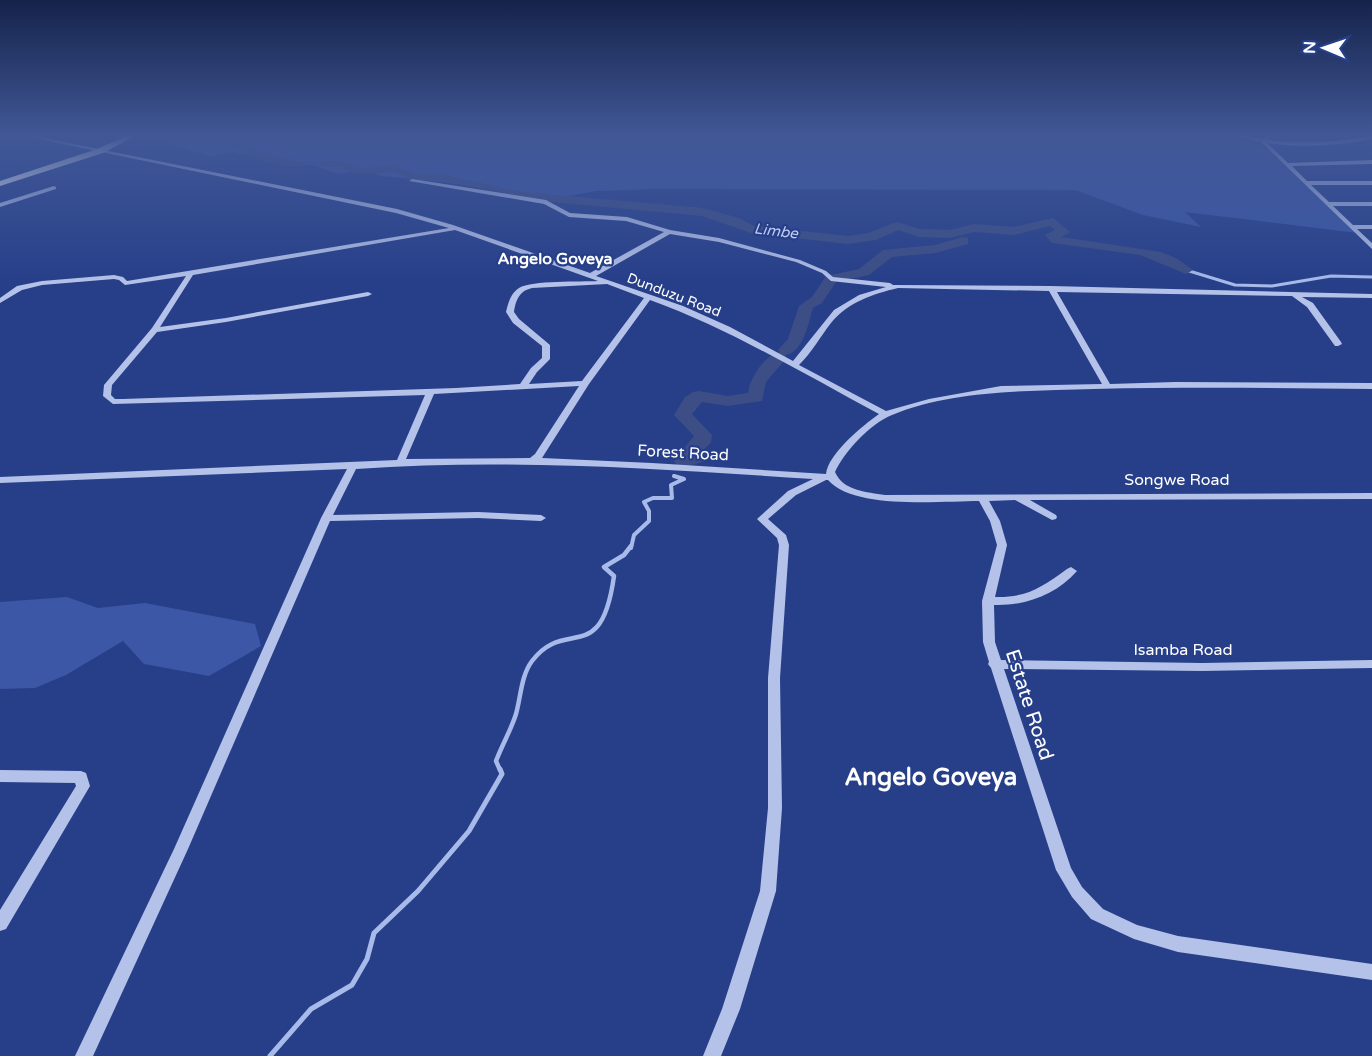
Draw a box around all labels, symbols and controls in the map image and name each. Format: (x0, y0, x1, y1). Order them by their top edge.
north arrow (1294, 18, 1354, 78)
text: N (1300, 41, 1320, 54)
water label: Limbe (753, 219, 800, 243)
district label: Angelo Goveya (497, 249, 613, 269)
street label: Dunduzu Road (625, 269, 723, 321)
street label: Forest Road (637, 441, 729, 465)
street label: Songwe Road (1124, 470, 1230, 490)
street label: Isamba Road (1133, 640, 1233, 660)
street label: Estate Road (1000, 647, 1058, 763)
district label: Angelo Goveya (845, 763, 1017, 792)

